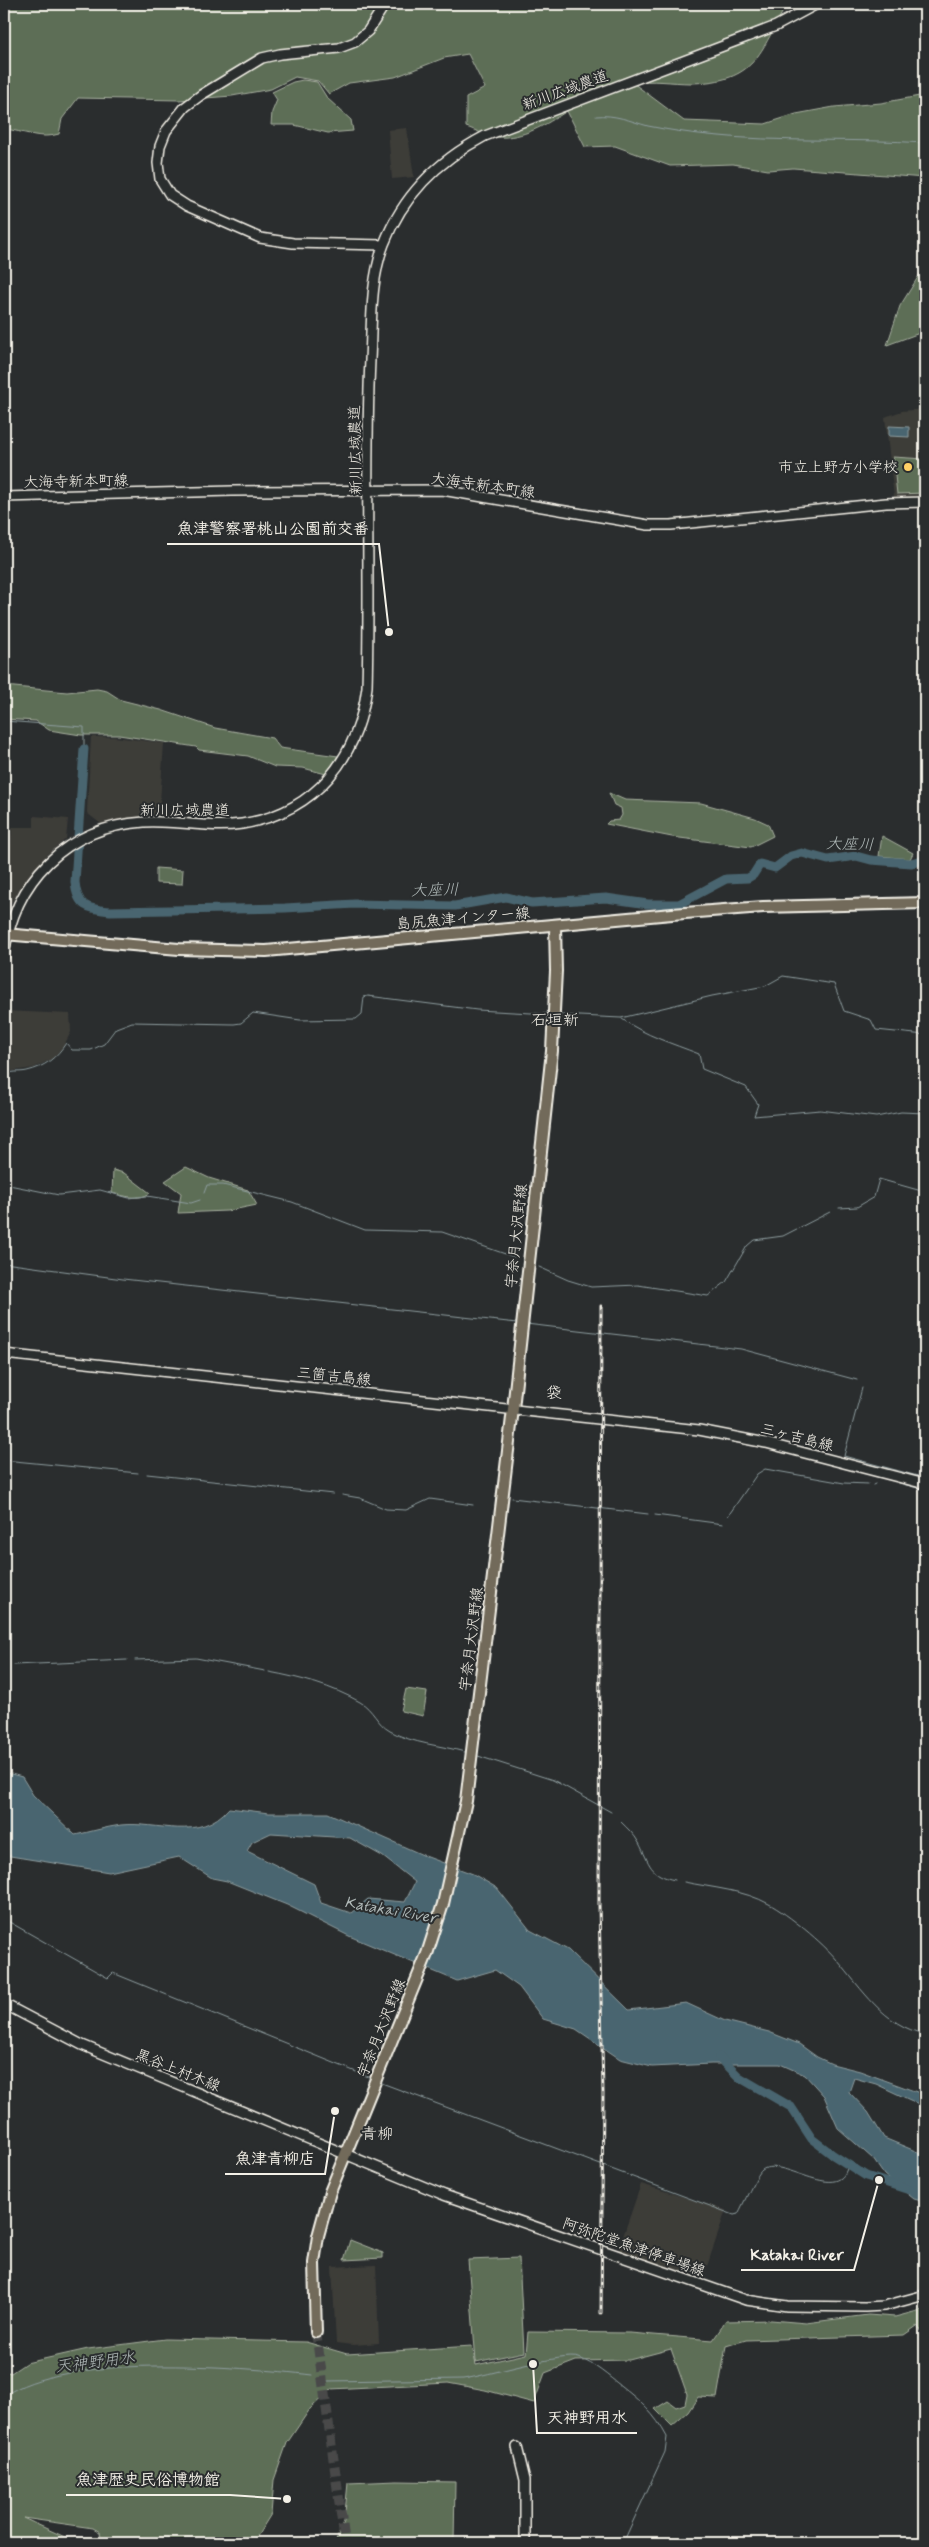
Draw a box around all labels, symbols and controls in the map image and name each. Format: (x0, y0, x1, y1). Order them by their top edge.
street label: 新川広域農道 (520, 66, 611, 116)
street label: 新川広域農道 (345, 405, 367, 495)
place label: 市立上野方小学校 (778, 458, 898, 478)
marker: 市立上野方小学校 (902, 461, 914, 473)
street label: 大海寺新本町線 (429, 469, 536, 503)
street label: 大海寺新本町線 (23, 471, 129, 493)
callout: 魚津警察署桃山公園前交番 (167, 513, 379, 544)
text: 魚津警察署桃山公園前交番 (177, 519, 369, 540)
street label: 新川広域農道 (140, 801, 230, 821)
water label: 大座川 (826, 833, 874, 856)
water label: 大座川 (411, 880, 459, 901)
street label: 島尻魚津インター線 (395, 903, 531, 935)
district label: 石垣新 (531, 1010, 579, 1031)
street label: 宇奈月大沢野線 (502, 1183, 532, 1289)
street label: 三箇吉島線 (296, 1363, 372, 1391)
district label: 袋 (546, 1383, 562, 1404)
street label: 三ヶ吉島線 (758, 1419, 836, 1457)
street label: 宇奈月大沢野線 (456, 1586, 488, 1692)
water label: Katakai River (343, 1892, 441, 1929)
street label: 宇奈月大沢野線 (353, 1976, 411, 2081)
street label: 黒谷上村木線 (132, 2045, 223, 2097)
district label: 青柳 (361, 2124, 393, 2145)
callout: 魚津青柳店 (225, 2143, 325, 2174)
text: 魚津青柳店 (235, 2149, 315, 2170)
street label: 阿弥陀堂魚津停車場線 (559, 2214, 708, 2282)
callout: Katakai River (741, 2239, 854, 2270)
text: Katakai River (750, 2245, 844, 2266)
water label: 天神野用水 (54, 2347, 136, 2378)
callout: 天神野用水 (537, 2402, 637, 2433)
text: 天神野用水 (547, 2408, 628, 2429)
callout: 魚津歴史民俗博物館 (66, 2464, 230, 2495)
text: 魚津歴史民俗博物館 (76, 2470, 220, 2491)

